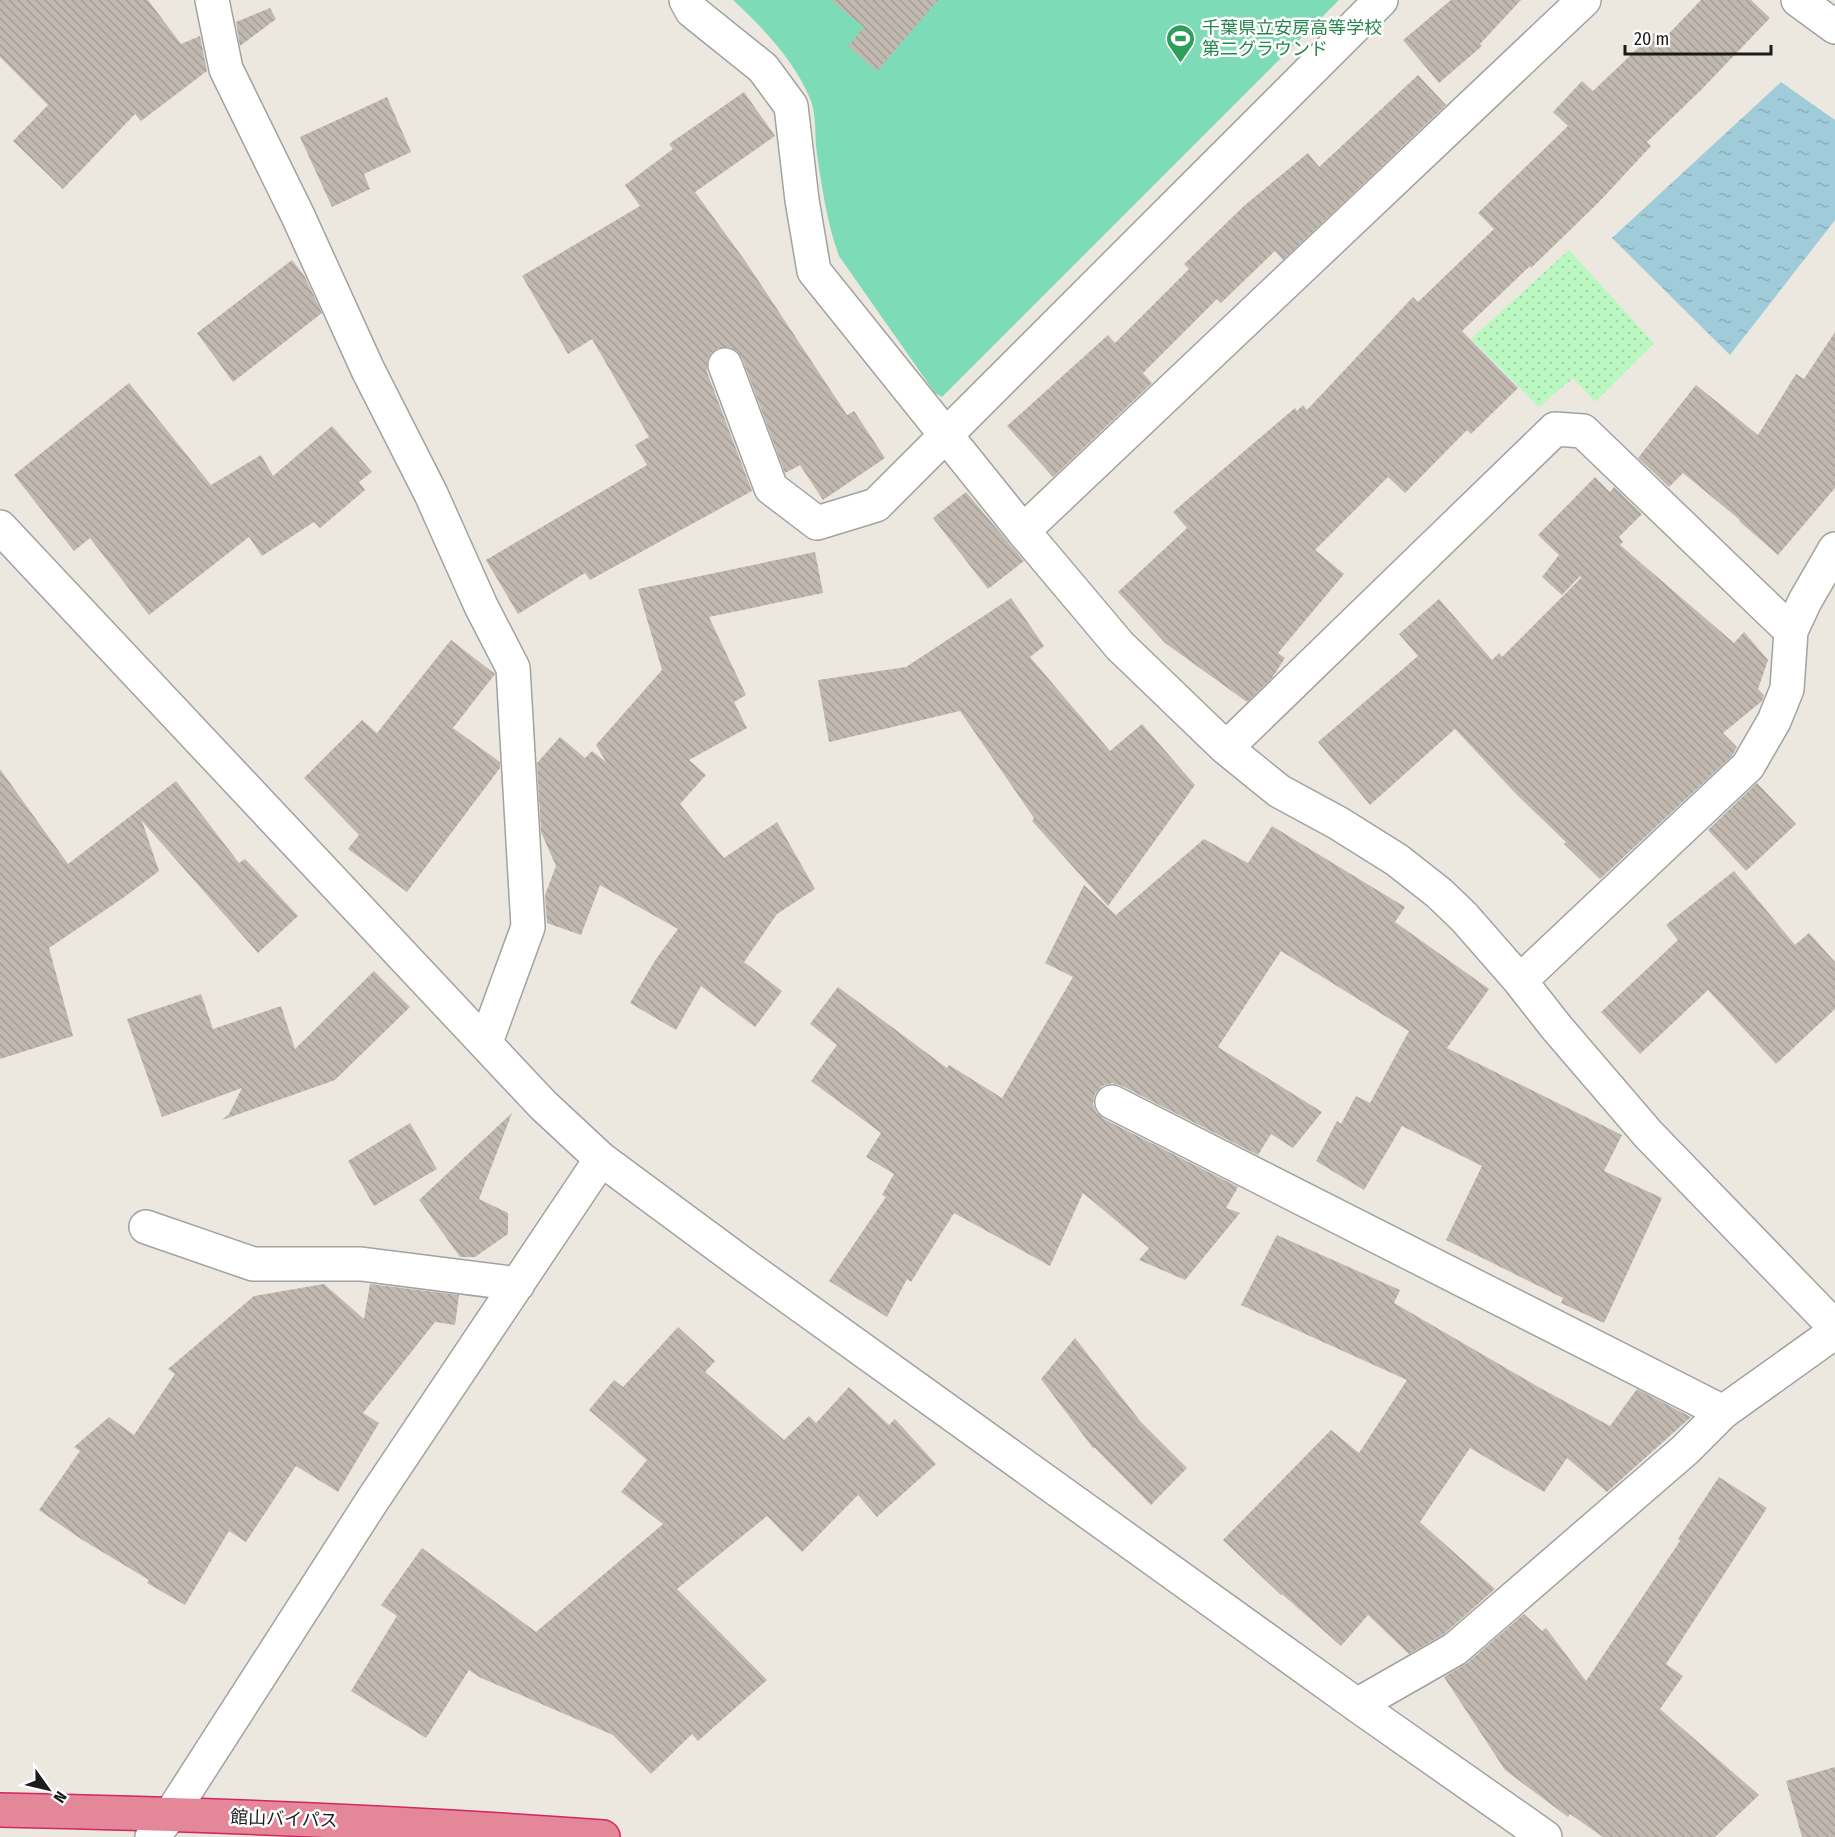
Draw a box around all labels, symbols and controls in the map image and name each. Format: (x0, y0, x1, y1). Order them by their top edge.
place label: 千葉県立安房高等学校 第二グラウンド (1202, 17, 1382, 60)
scale bar (1625, 18, 1770, 56)
sports icon: 千葉県立安房高等学校 第二グラウンド (1165, 22, 1197, 64)
text: 20 m (1634, 28, 1669, 50)
north arrow (18, 1759, 78, 1819)
text: N (49, 1788, 71, 1806)
street label: 館山バイパス (230, 1806, 338, 1832)

